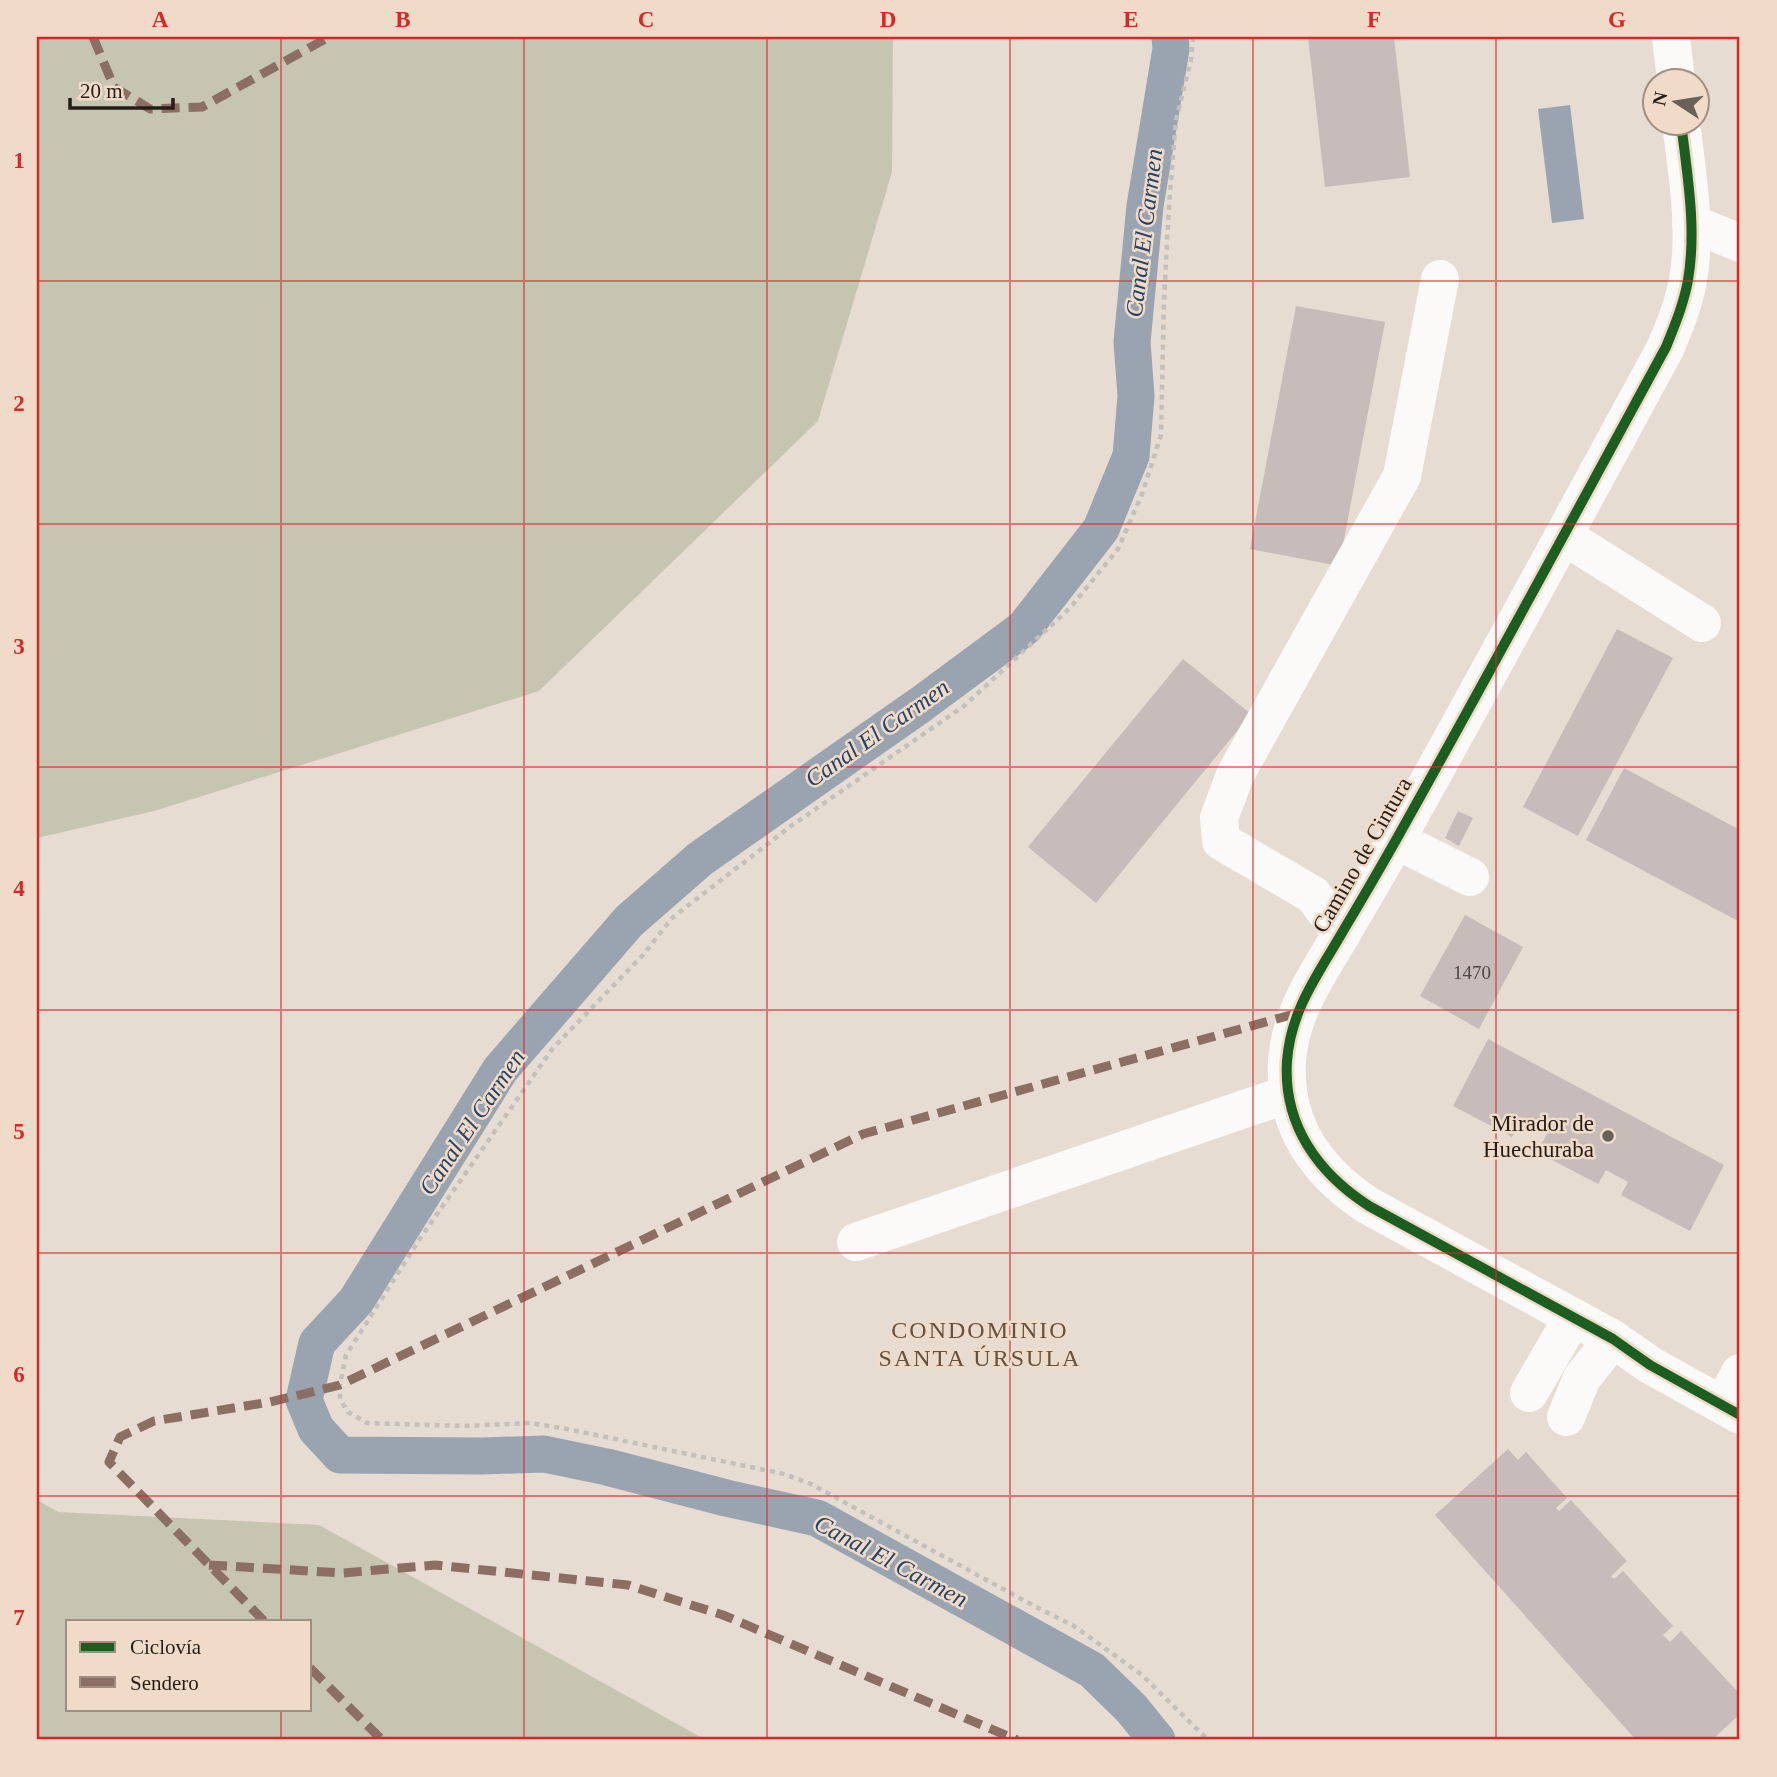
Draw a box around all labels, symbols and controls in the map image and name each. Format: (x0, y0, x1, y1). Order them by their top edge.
text: A (152, 7, 169, 32)
text: B (395, 7, 411, 32)
text: C (638, 7, 654, 32)
text: D (880, 7, 896, 32)
text: E (1123, 7, 1139, 32)
text: F (1367, 7, 1381, 32)
text: G (1608, 7, 1626, 32)
scale bar (70, 66, 173, 110)
north arrow (1640, 66, 1710, 136)
text: 20 m (80, 79, 123, 103)
text: N (1648, 89, 1672, 107)
water label: Canal El Carmen (1121, 147, 1167, 319)
text: 1 (13, 148, 25, 173)
text: 2 (13, 391, 25, 416)
text: 3 (13, 634, 25, 659)
water label: Canal El Carmen (800, 674, 954, 792)
street label: Camino de Cintura (1307, 773, 1417, 937)
text: 4 (13, 876, 25, 901)
house number: 1470 (1453, 962, 1491, 983)
water label: Canal El Carmen (414, 1045, 530, 1199)
place label: Mirador de Huechuraba (1483, 1111, 1594, 1162)
text: 5 (13, 1119, 25, 1144)
marker: Mirador de Huechuraba (1600, 1128, 1616, 1144)
district label: CONDOMINIO SANTA ÚRSULA (879, 1317, 1081, 1371)
text: 6 (13, 1362, 25, 1387)
water label: Canal El Carmen (810, 1510, 972, 1612)
text: 7 (13, 1605, 25, 1630)
legend (66, 1620, 312, 1710)
text: Ciclovía (130, 1635, 202, 1659)
text: Sendero (130, 1671, 199, 1695)

